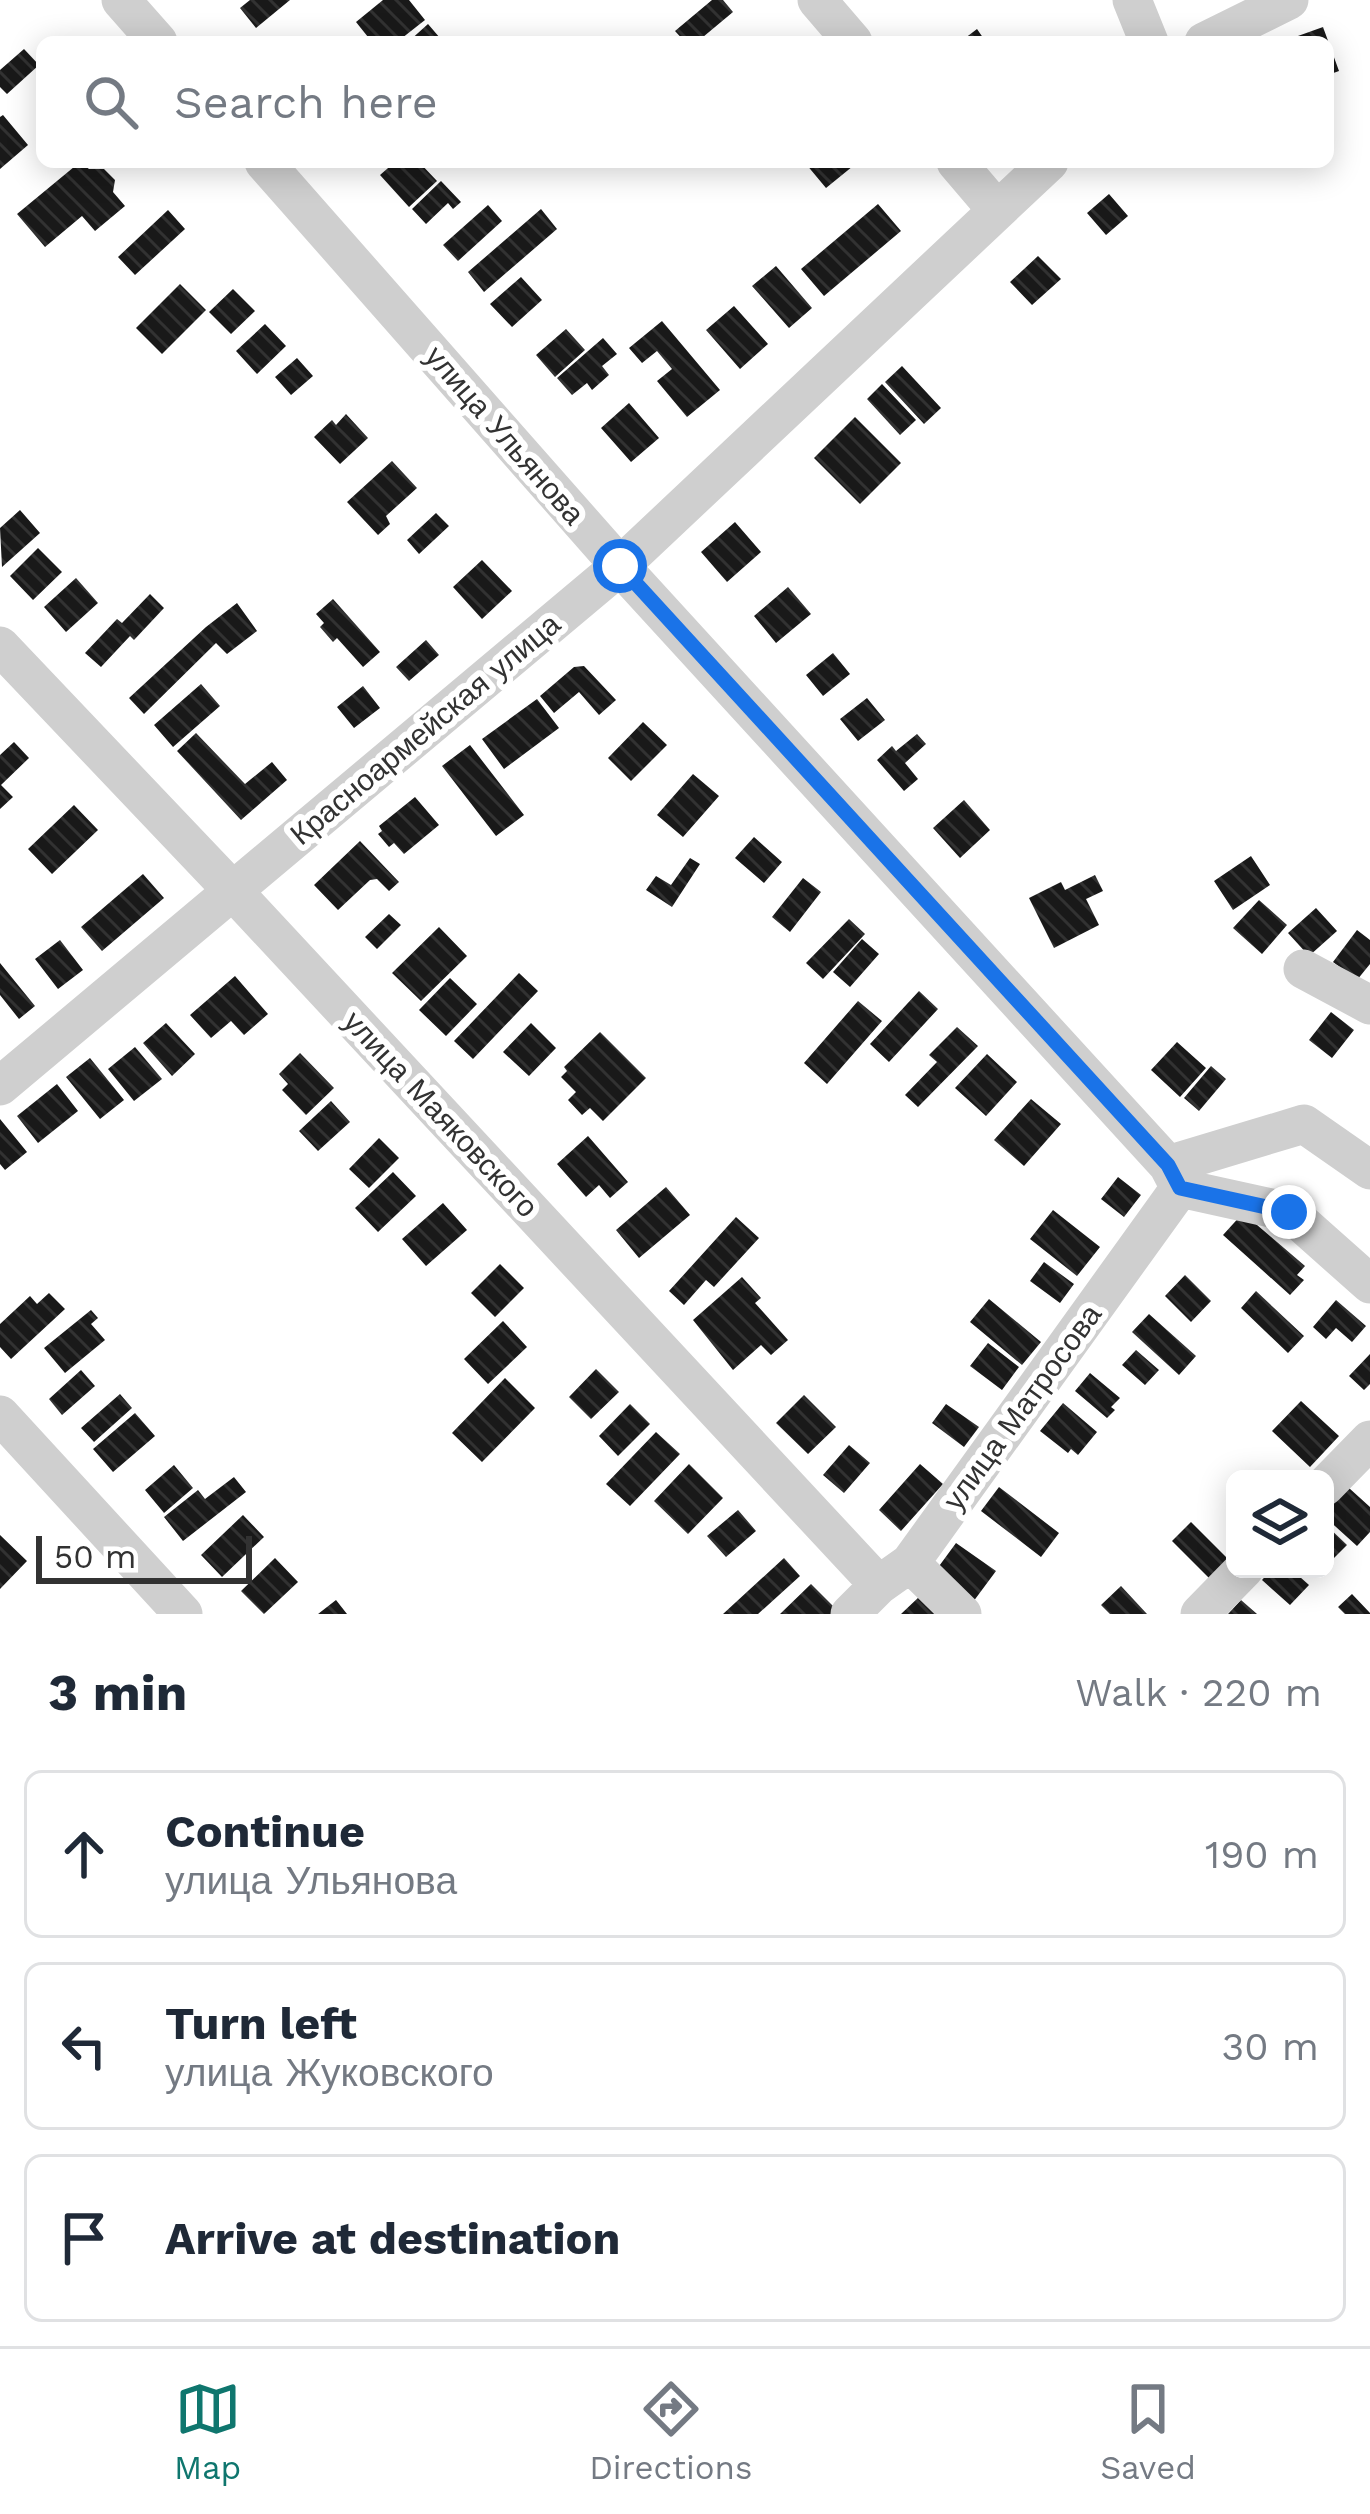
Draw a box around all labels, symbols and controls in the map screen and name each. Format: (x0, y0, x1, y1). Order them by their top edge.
search box (36, 36, 1334, 168)
icon: search (78, 69, 144, 135)
text: Search here (174, 76, 438, 129)
street label: улица Ульянова (418, 339, 592, 531)
route start (593, 539, 647, 593)
street label: Красноармейская улица (283, 606, 567, 852)
street label: улица Маяковского (337, 1004, 545, 1224)
route end (1262, 1185, 1316, 1239)
street label: улица Матросова (936, 1297, 1108, 1517)
map controls (1226, 1470, 1334, 1578)
button: layers (1226, 1470, 1334, 1578)
scale bar (36, 1530, 252, 1583)
text: 50 m (54, 1537, 136, 1576)
text: 3 min (48, 1663, 187, 1722)
text: Walk · 220 m (1075, 1670, 1322, 1715)
text: Continue (165, 1805, 365, 1858)
icon: ahead (51, 1821, 117, 1887)
text: 190 m (1205, 1832, 1319, 1877)
text: улица Ульянова (165, 1858, 457, 1903)
text: Turn left (165, 1997, 357, 2050)
icon: left (51, 2013, 117, 2079)
text: 30 m (1222, 2024, 1319, 2069)
text: улица Жуковского (165, 2050, 494, 2095)
icon: arrive (51, 2205, 117, 2271)
text: Arrive at destination (165, 2212, 620, 2265)
tab: Map (174, 2376, 241, 2487)
tab: Directions (589, 2376, 752, 2487)
tab: Saved (1100, 2376, 1196, 2487)

